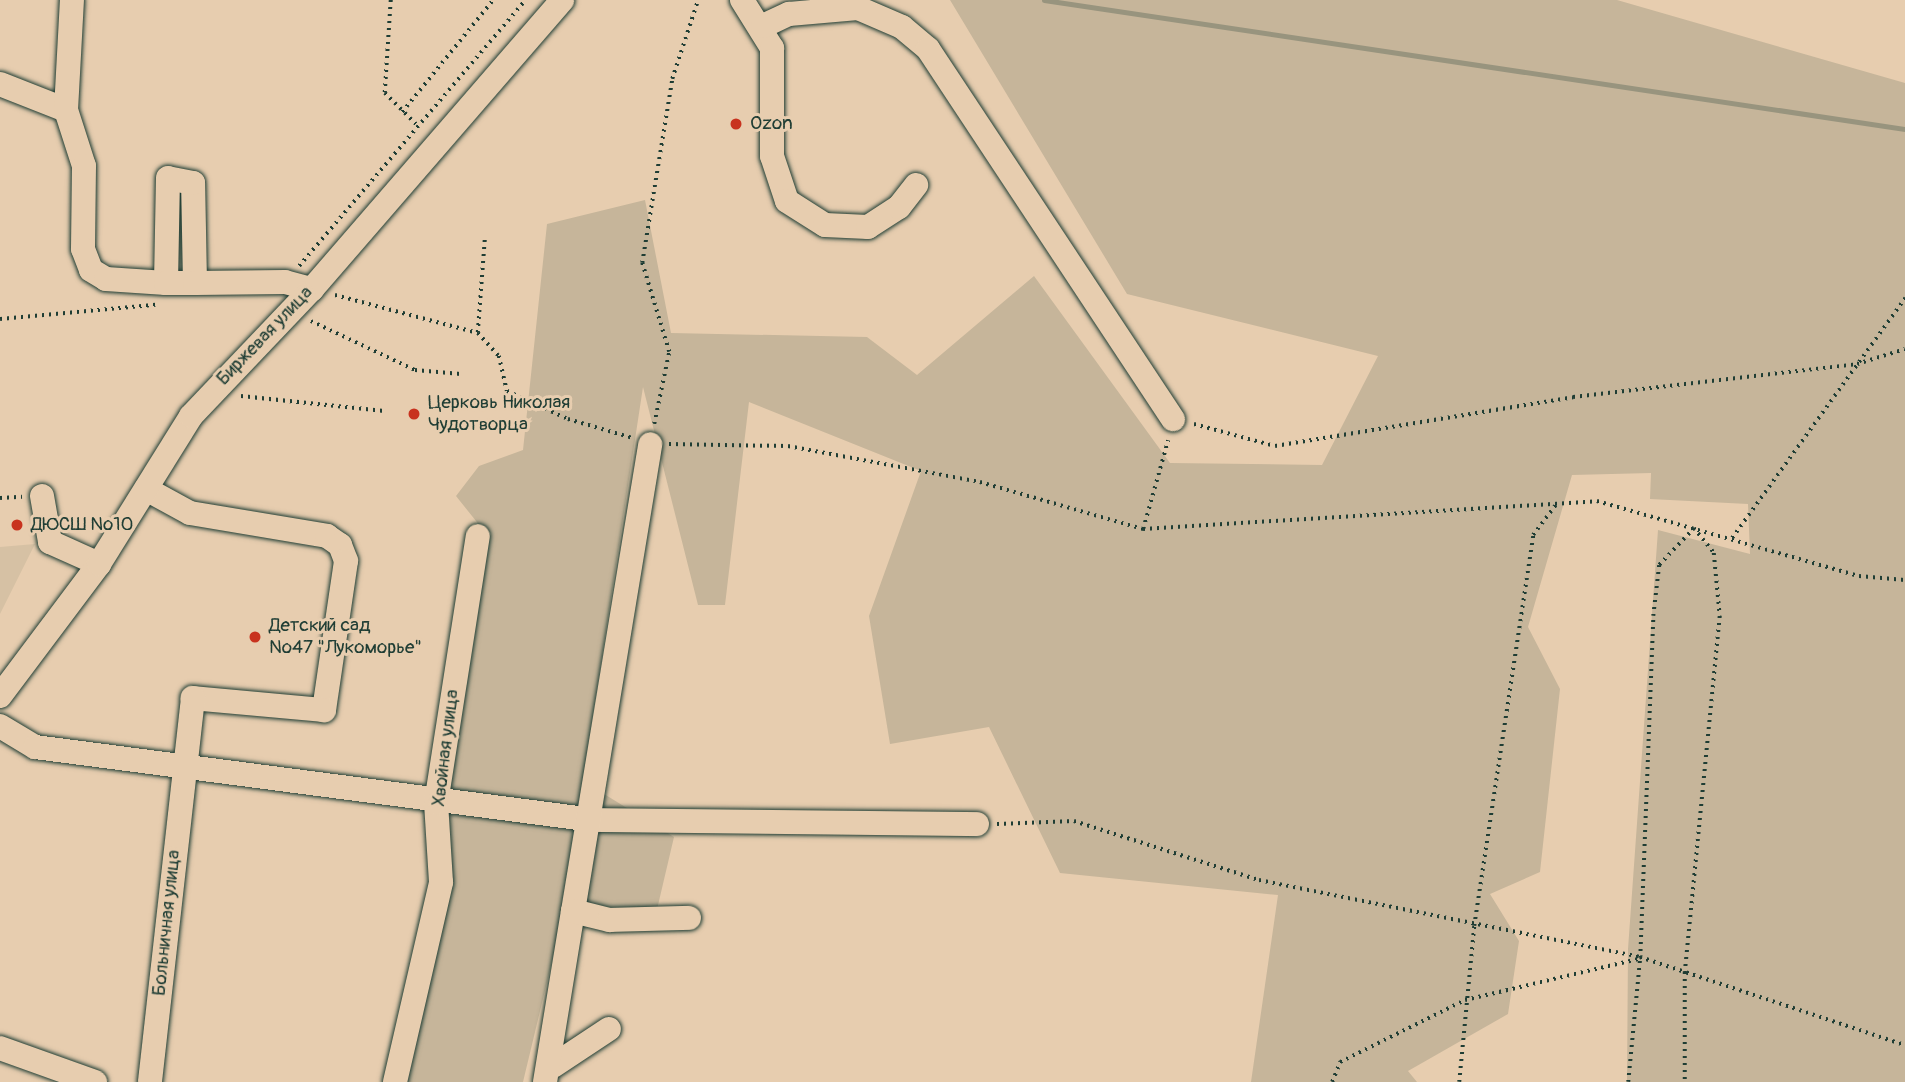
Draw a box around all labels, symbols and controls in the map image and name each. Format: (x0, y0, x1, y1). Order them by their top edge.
place label: Ozon (750, 113, 793, 135)
marker: Ozon (728, 116, 744, 132)
street label: Биржевая улица (212, 282, 318, 390)
place label: Церковь Николая Чудотворца (428, 392, 570, 436)
marker: Церковь Николая Чудотворца (406, 406, 422, 422)
place label: ДЮСШ №10 (31, 514, 134, 536)
marker: ДЮСШ №10 (9, 517, 25, 533)
place label: Детский сад №47 "Лукоморье" (269, 615, 422, 659)
marker: Детский сад №47 "Лукоморье" (247, 629, 263, 645)
street label: Хвойная улица (428, 688, 464, 808)
street label: Больничная улица (148, 849, 186, 997)

